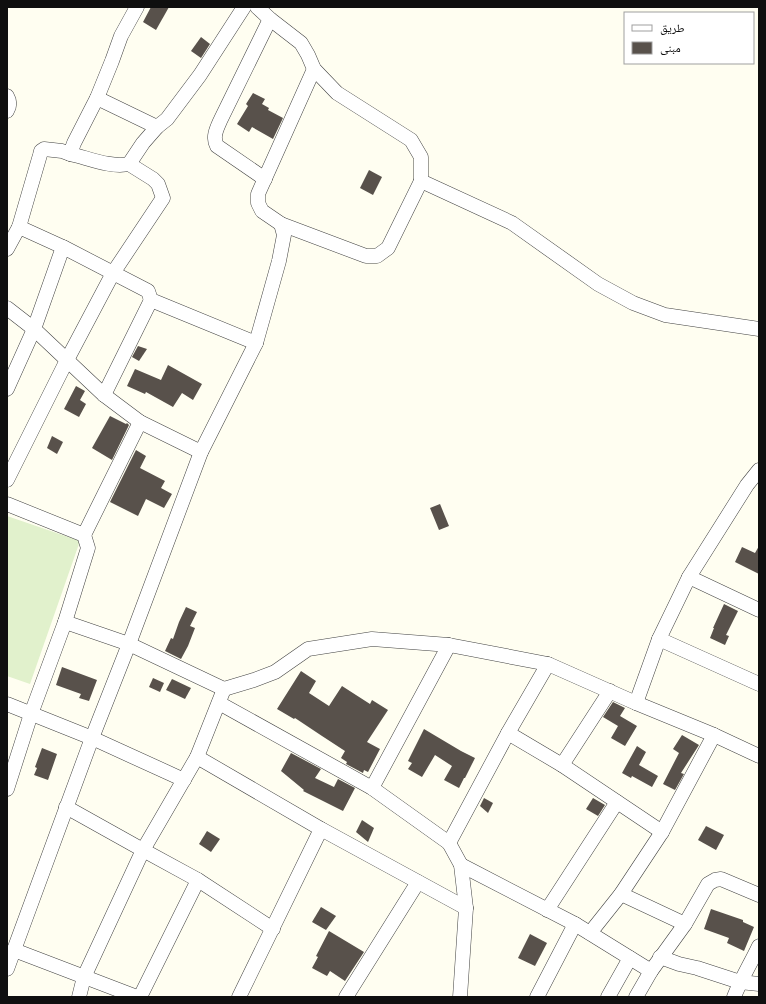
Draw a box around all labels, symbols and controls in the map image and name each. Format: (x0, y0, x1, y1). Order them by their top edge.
legend (624, 12, 754, 64)
text: طريق (660, 21, 685, 35)
text: مبنى (660, 41, 681, 55)

